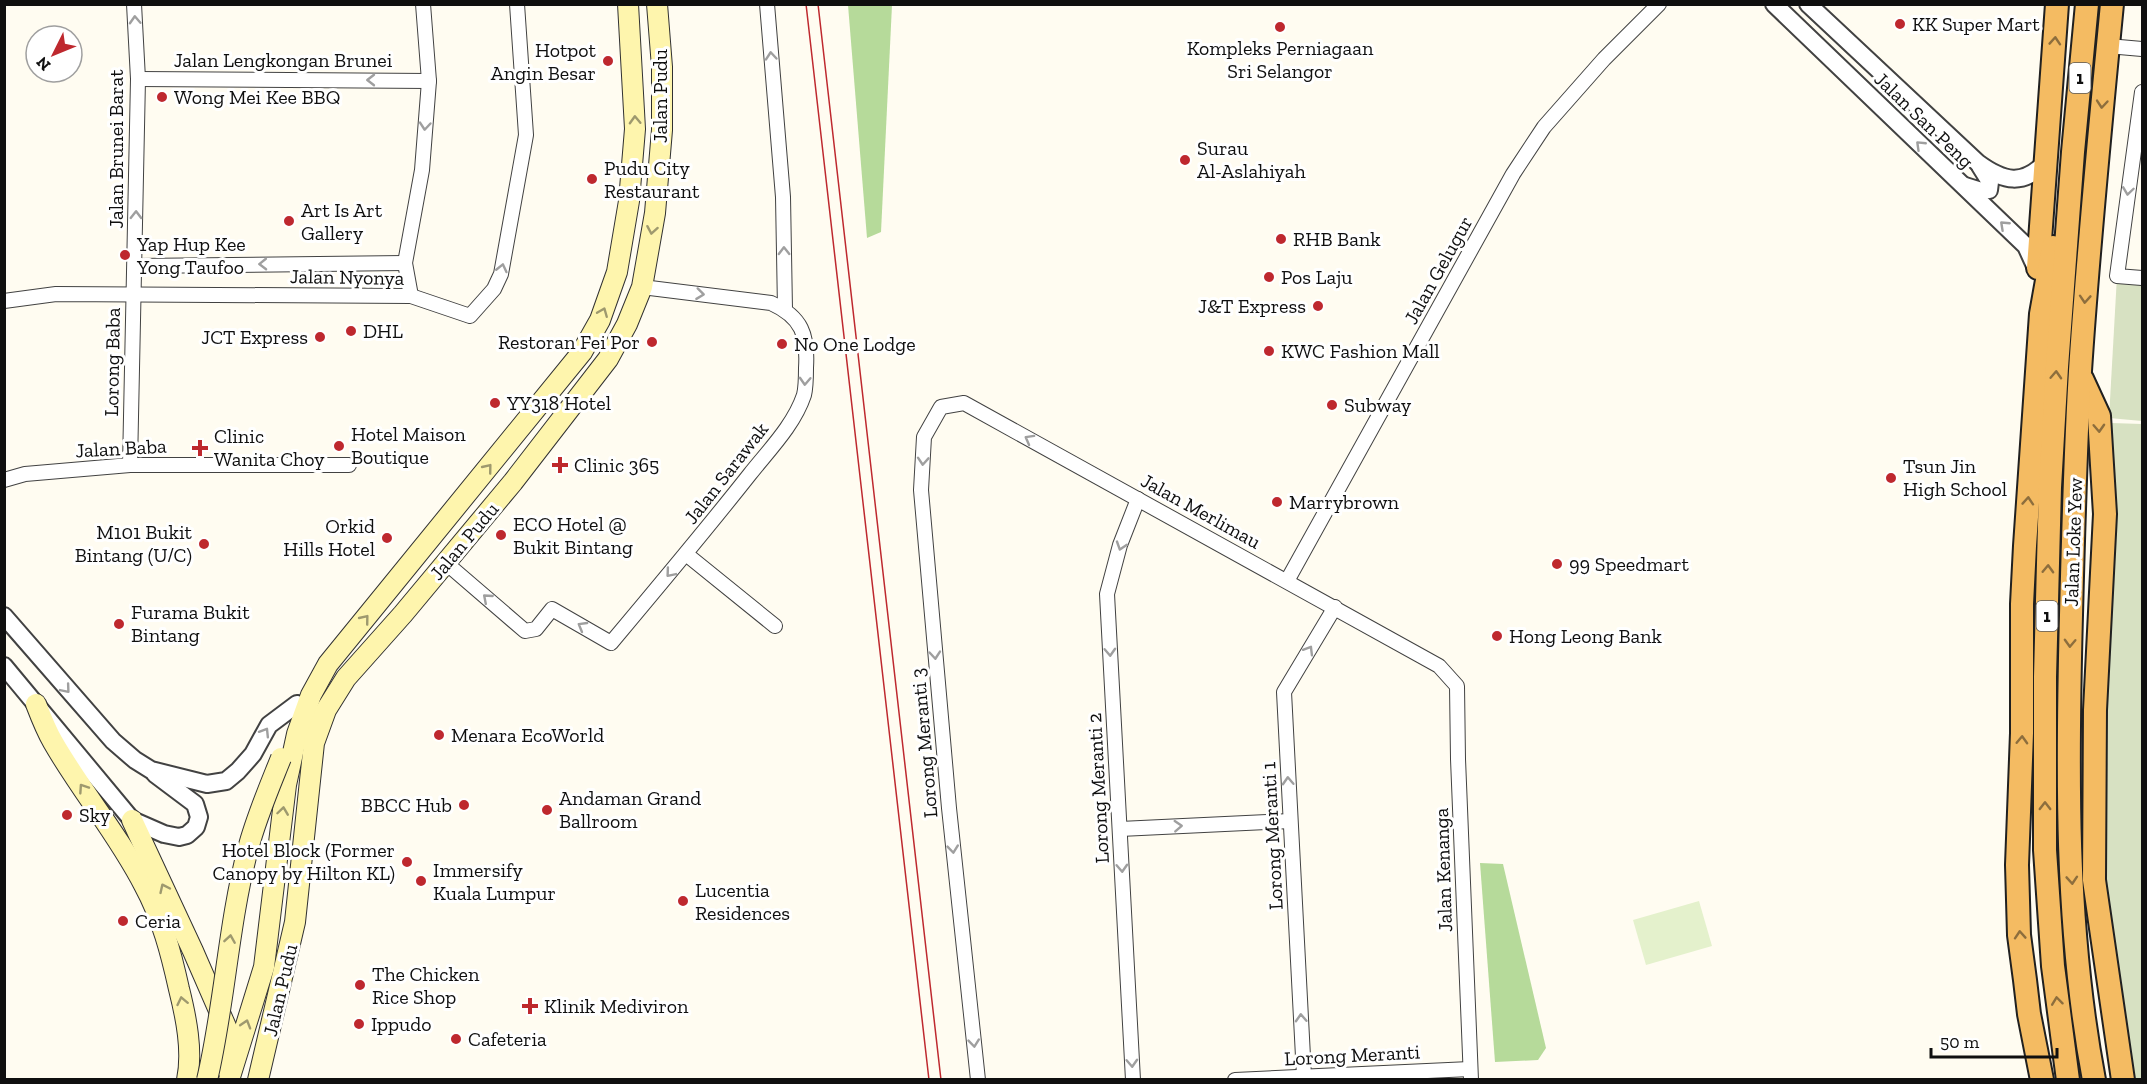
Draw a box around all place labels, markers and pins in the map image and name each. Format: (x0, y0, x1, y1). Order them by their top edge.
place label: KK Super Mart (1912, 12, 2040, 36)
marker: KK Super Mart (1893, 17, 1907, 31)
marker: Kompleks Perniagaan Sri Selangor (1273, 20, 1287, 34)
place label: Kompleks Perniagaan Sri Selangor (1187, 36, 1374, 83)
place label: Hotpot Angin Besar (491, 38, 597, 85)
marker: Hotpot Angin Besar (601, 54, 615, 68)
place label: Wong Mei Kee BBQ (174, 85, 340, 109)
marker: Wong Mei Kee BBQ (155, 90, 169, 104)
place label: Surau Al-Aslahiyah (1197, 136, 1306, 183)
marker: Surau Al-Aslahiyah (1178, 153, 1192, 167)
place label: Pudu City Restaurant (604, 156, 700, 203)
marker: Pudu City Restaurant (585, 172, 599, 186)
place label: Art Is Art Gallery (301, 198, 383, 245)
marker: Art Is Art Gallery (282, 214, 296, 228)
place label: RHB Bank (1293, 227, 1381, 251)
place label: Yap Hup Kee Yong Taufoo (136, 232, 246, 279)
marker: RHB Bank (1274, 232, 1288, 246)
marker: Yap Hup Kee Yong Taufoo (118, 248, 132, 262)
place label: Pos Laju (1281, 265, 1352, 289)
marker: Pos Laju (1262, 270, 1276, 284)
place label: J&T Express (1198, 294, 1306, 318)
marker: J&T Express (1311, 299, 1325, 313)
place label: DHL (363, 319, 403, 343)
marker: DHL (344, 324, 358, 338)
place label: JCT Express (201, 325, 308, 349)
marker: JCT Express (313, 330, 327, 344)
place label: Restoran Fei Por (498, 330, 640, 354)
place label: No One Lodge (794, 332, 916, 356)
marker: Restoran Fei Por (645, 335, 659, 349)
marker: No One Lodge (775, 337, 789, 351)
place label: KWC Fashion Mall (1281, 339, 1440, 363)
marker: KWC Fashion Mall (1262, 344, 1276, 358)
place label: YY318 Hotel (506, 391, 611, 415)
place label: Subway (1344, 393, 1412, 417)
marker: YY318 Hotel (488, 396, 502, 410)
marker: Subway (1325, 398, 1339, 412)
place label: Hotel Maison Boutique (351, 422, 466, 469)
place label: Clinic Wanita Choy (214, 424, 325, 471)
marker: Clinic Wanita Choy (191, 439, 209, 457)
marker: Hotel Maison Boutique (332, 439, 346, 453)
place label: Clinic 365 (574, 453, 659, 477)
place label: Tsun Jin High School (1903, 454, 2007, 501)
marker: Clinic 365 (551, 456, 569, 474)
marker: Tsun Jin High School (1884, 471, 1898, 485)
place label: Marrybrown (1289, 490, 1400, 514)
marker: Marrybrown (1270, 495, 1284, 509)
place label: ECO Hotel @ Bukit Bintang (513, 512, 633, 559)
place label: Orkid Hills Hotel (283, 514, 375, 561)
place label: M101 Bukit Bintang (U/C) (75, 520, 193, 567)
marker: ECO Hotel @ Bukit Bintang (494, 528, 508, 542)
marker: Orkid Hills Hotel (380, 531, 394, 545)
marker: M101 Bukit Bintang (U/C) (197, 537, 211, 551)
place label: 99 Speedmart (1569, 552, 1690, 576)
marker: 99 Speedmart (1550, 557, 1564, 571)
place label: Furama Bukit Bintang (131, 600, 250, 647)
marker: Furama Bukit Bintang (112, 617, 126, 631)
place label: Hong Leong Bank (1509, 624, 1663, 648)
marker: Hong Leong Bank (1490, 629, 1504, 643)
place label: Menara EcoWorld (451, 723, 604, 747)
marker: Menara EcoWorld (432, 728, 446, 742)
place label: Andaman Grand Ballroom (559, 786, 701, 833)
place label: BBCC Hub (361, 793, 452, 817)
marker: BBCC Hub (457, 798, 471, 812)
place label: Sky (79, 803, 111, 827)
marker: Andaman Grand Ballroom (540, 803, 554, 817)
marker: Sky (60, 808, 74, 822)
place label: Hotel Block (Former Canopy by Hilton KL) (213, 838, 395, 885)
marker: Hotel Block (Former Canopy by Hilton KL) (400, 855, 414, 869)
place label: Immersify Kuala Lumpur (433, 858, 556, 905)
marker: Immersify Kuala Lumpur (414, 874, 428, 888)
place label: Lucentia Residences (695, 878, 790, 925)
marker: Lucentia Residences (676, 894, 690, 908)
place label: Ceria (135, 909, 181, 933)
marker: Ceria (116, 914, 130, 928)
place label: The Chicken Rice Shop (372, 962, 480, 1009)
marker: The Chicken Rice Shop (353, 978, 367, 992)
place label: Klinik Mediviron (544, 994, 689, 1018)
marker: Klinik Mediviron (521, 997, 539, 1015)
place label: Ippudo (371, 1012, 432, 1036)
marker: Ippudo (352, 1017, 366, 1031)
place label: Cafeteria (468, 1027, 547, 1051)
marker: Cafeteria (449, 1032, 463, 1046)

